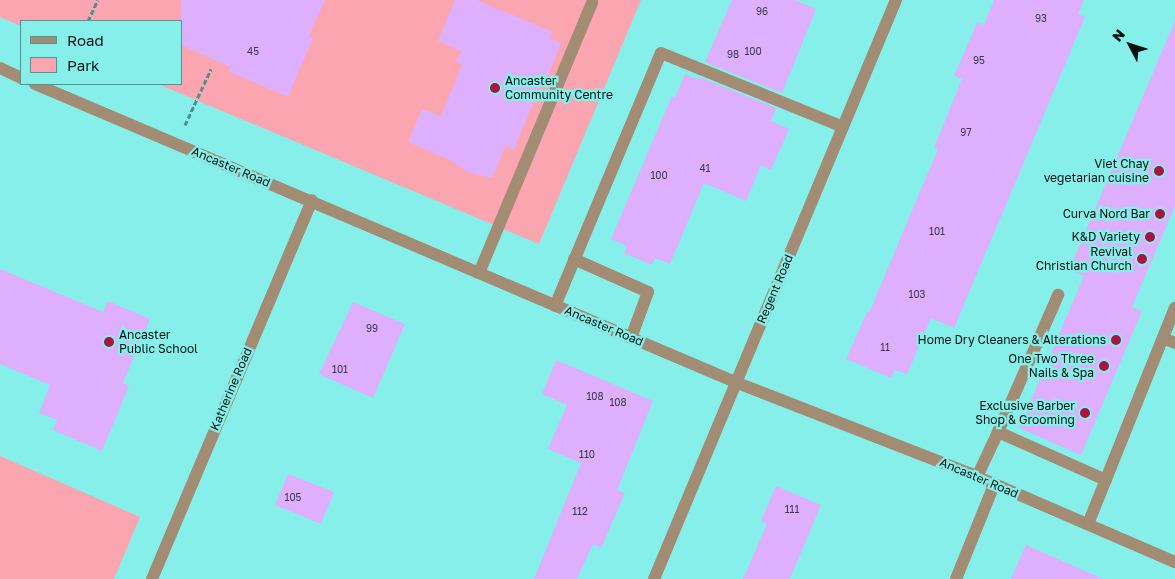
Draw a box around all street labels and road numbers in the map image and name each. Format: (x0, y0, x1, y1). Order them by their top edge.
street label: Ancaster Road (190, 144, 272, 190)
street label: Regent Road (754, 252, 796, 326)
street label: Ancaster Road (563, 303, 645, 349)
street label: Katherine Road (207, 345, 255, 433)
street label: Ancaster Road (938, 455, 1020, 501)

